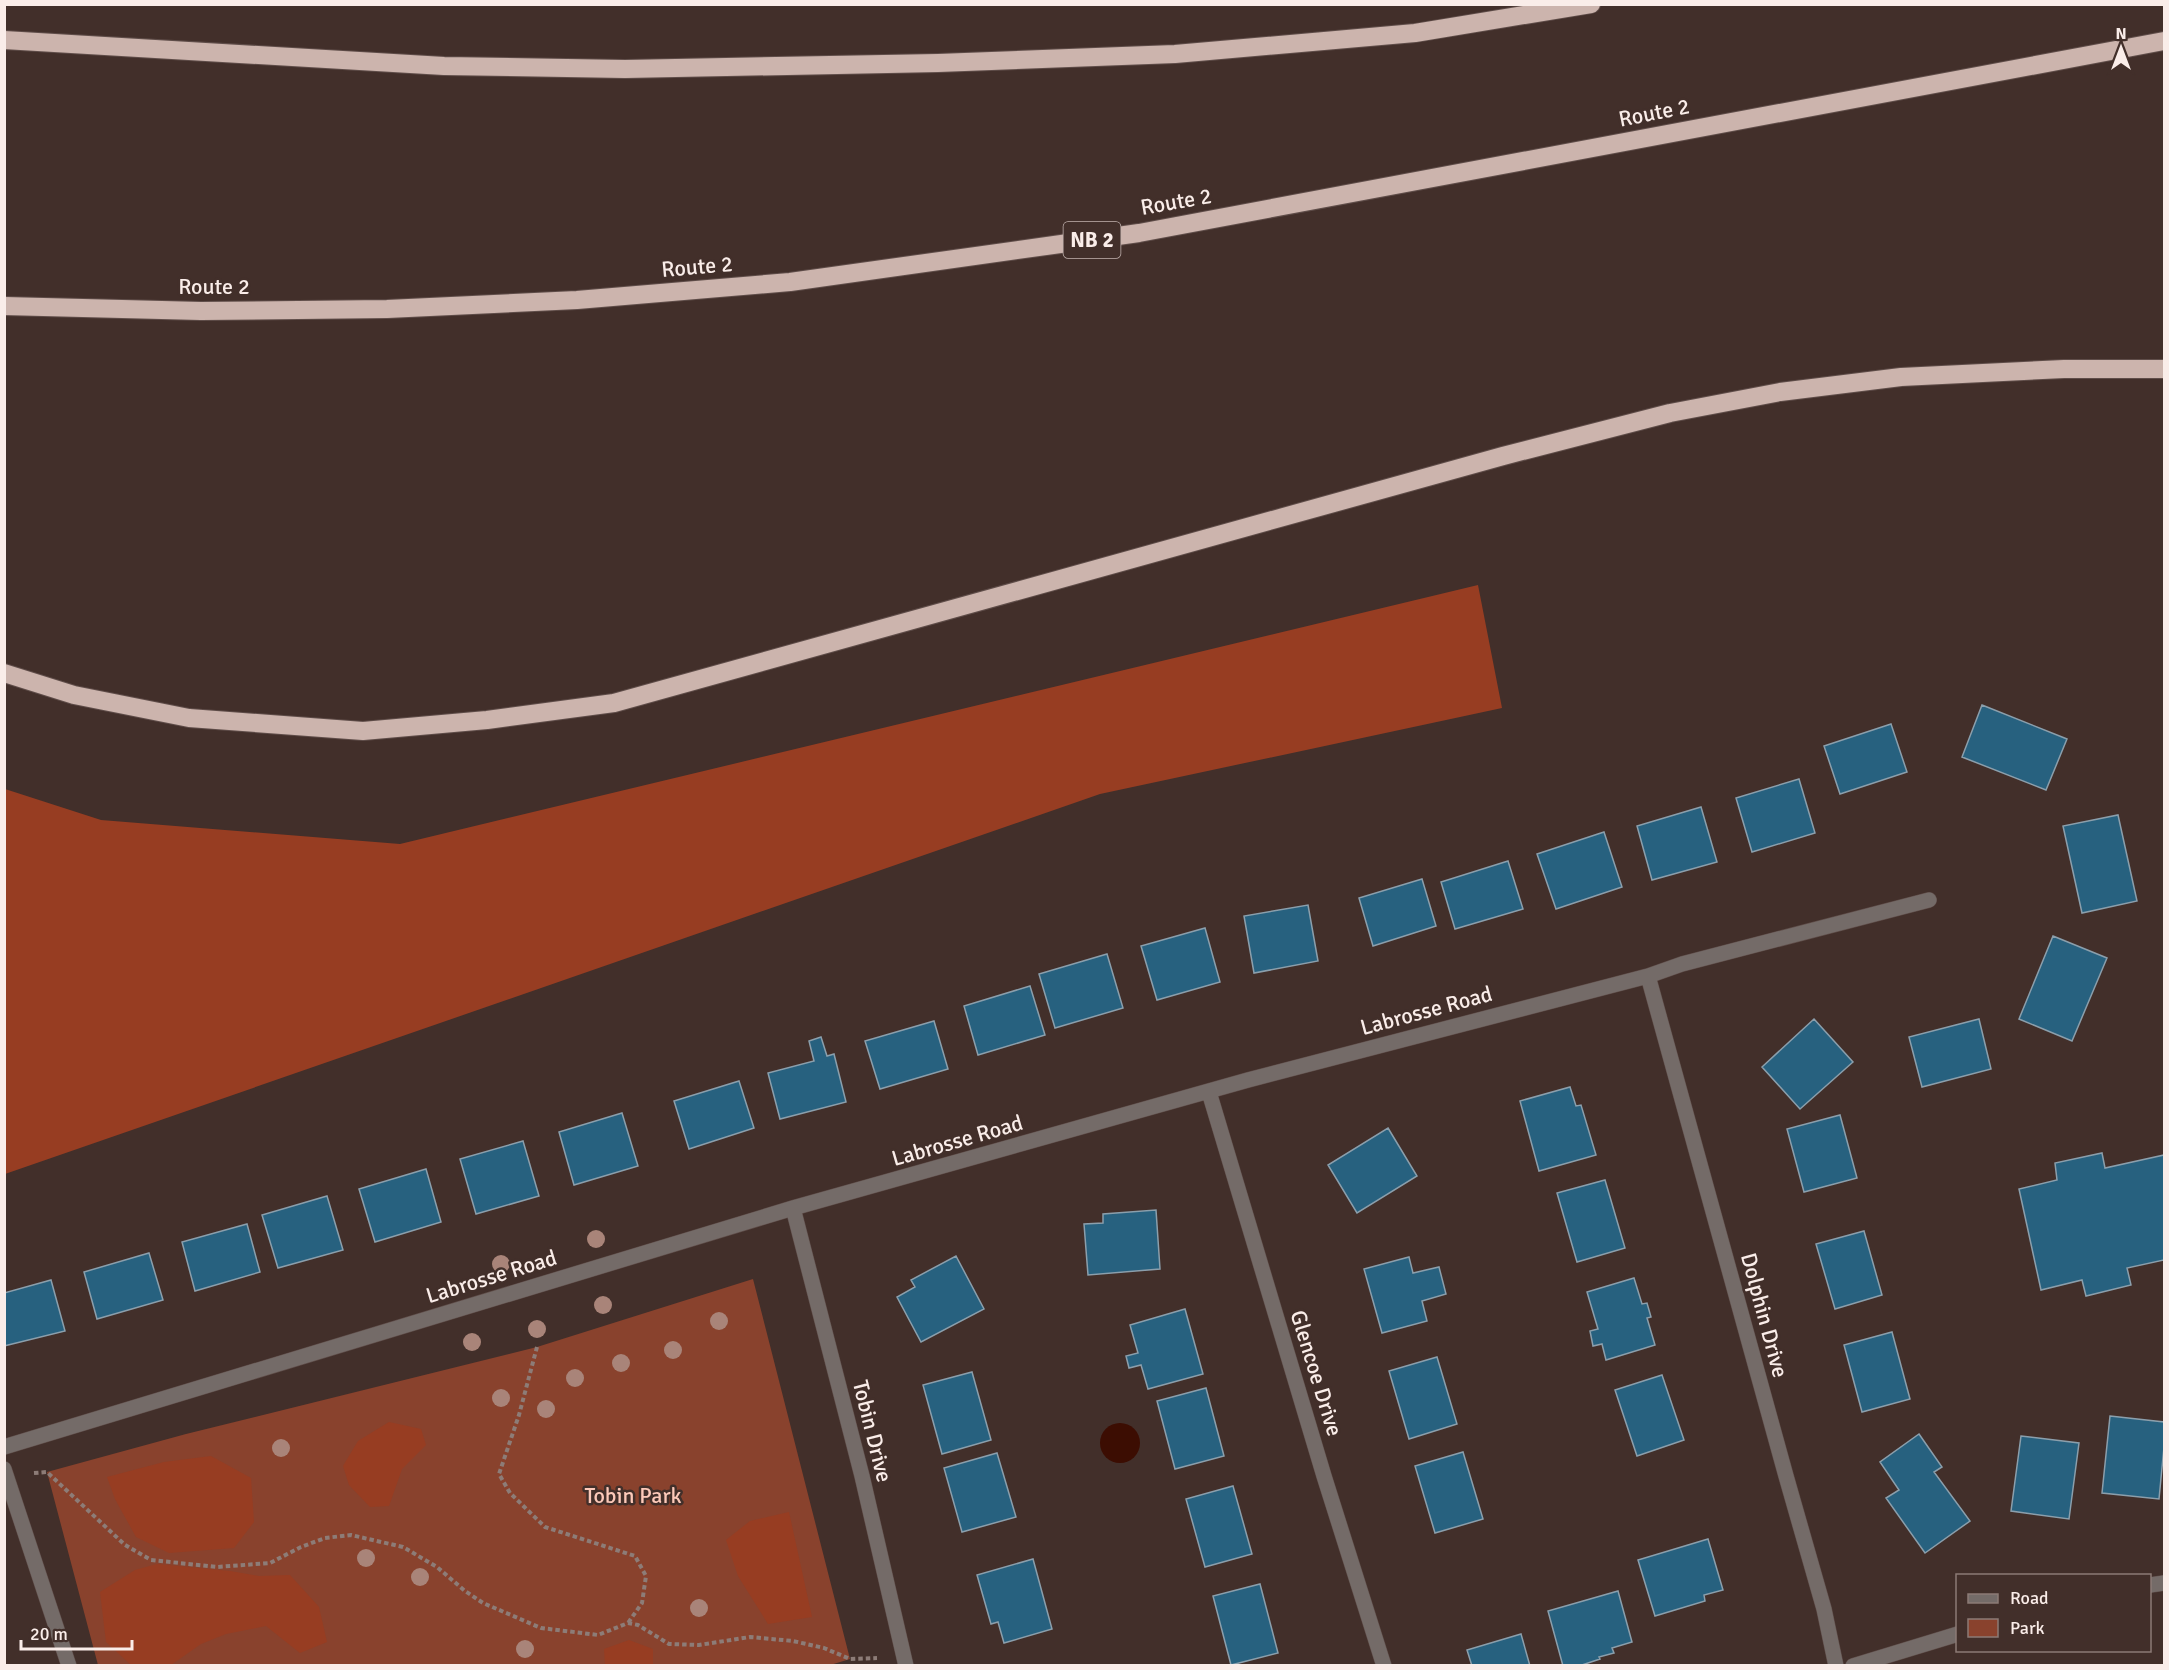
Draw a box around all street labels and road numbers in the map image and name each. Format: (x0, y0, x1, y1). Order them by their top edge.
street label: Route 2 (1616, 92, 1692, 133)
street label: Route 2 (1138, 182, 1214, 221)
road number: NB 2 (1064, 222, 1120, 258)
street label: Route 2 (660, 250, 734, 283)
street label: Route 2 (178, 273, 250, 300)
street label: Labrosse Road (1357, 980, 1495, 1041)
street label: Labrosse Road (888, 1109, 1026, 1172)
street label: Labrosse Road (422, 1244, 560, 1309)
street label: Dolphin Drive (1735, 1250, 1794, 1380)
street label: Glencoe Drive (1285, 1307, 1348, 1439)
street label: Tobin Drive (847, 1377, 898, 1485)

